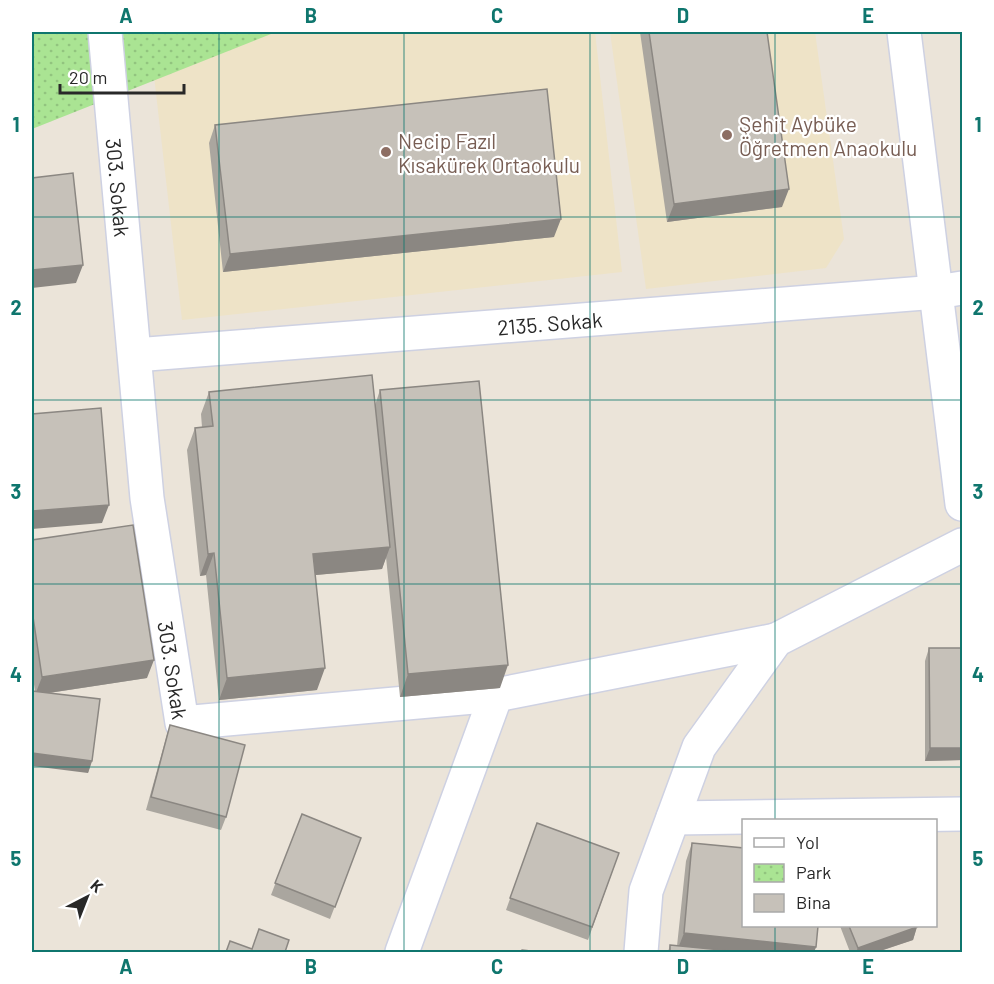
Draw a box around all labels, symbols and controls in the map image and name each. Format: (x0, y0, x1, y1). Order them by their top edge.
text: A (119, 3, 133, 27)
text: B (305, 3, 317, 27)
text: C (491, 3, 503, 27)
text: D (677, 3, 689, 27)
text: E (862, 3, 874, 27)
scale bar (60, 57, 184, 95)
text: 20 m (69, 66, 107, 88)
place label: Şehit Aybüke Öğretmen Anaokulu (739, 111, 917, 160)
text: 1 (12, 112, 20, 136)
text: 1 (974, 112, 982, 136)
place label: Necip Fazıl Kısakürek Ortaokulu (398, 128, 580, 177)
marker: Şehit Aybüke Öğretmen Anaokulu (720, 128, 734, 142)
street label: 303. Sokak (102, 137, 136, 238)
marker: Necip Fazıl Kısakürek Ortaokulu (379, 145, 393, 159)
text: 2 (10, 295, 22, 319)
text: 2 (972, 295, 984, 319)
street label: 2135. Sokak (496, 306, 603, 339)
text: 3 (11, 479, 21, 503)
text: 3 (973, 479, 983, 503)
street label: 303. Sokak (154, 619, 194, 721)
text: 4 (10, 662, 22, 686)
text: 4 (972, 662, 984, 686)
legend (742, 819, 937, 927)
text: Yol (796, 831, 819, 853)
text: 5 (11, 846, 22, 870)
text: 5 (973, 846, 984, 870)
text: Park (796, 861, 831, 883)
north arrow (57, 867, 117, 927)
text: K (87, 875, 107, 896)
text: Bina (796, 891, 831, 913)
text: A (119, 954, 133, 978)
text: B (305, 954, 317, 978)
text: C (491, 954, 503, 978)
text: D (677, 954, 689, 978)
text: E (862, 954, 874, 978)

